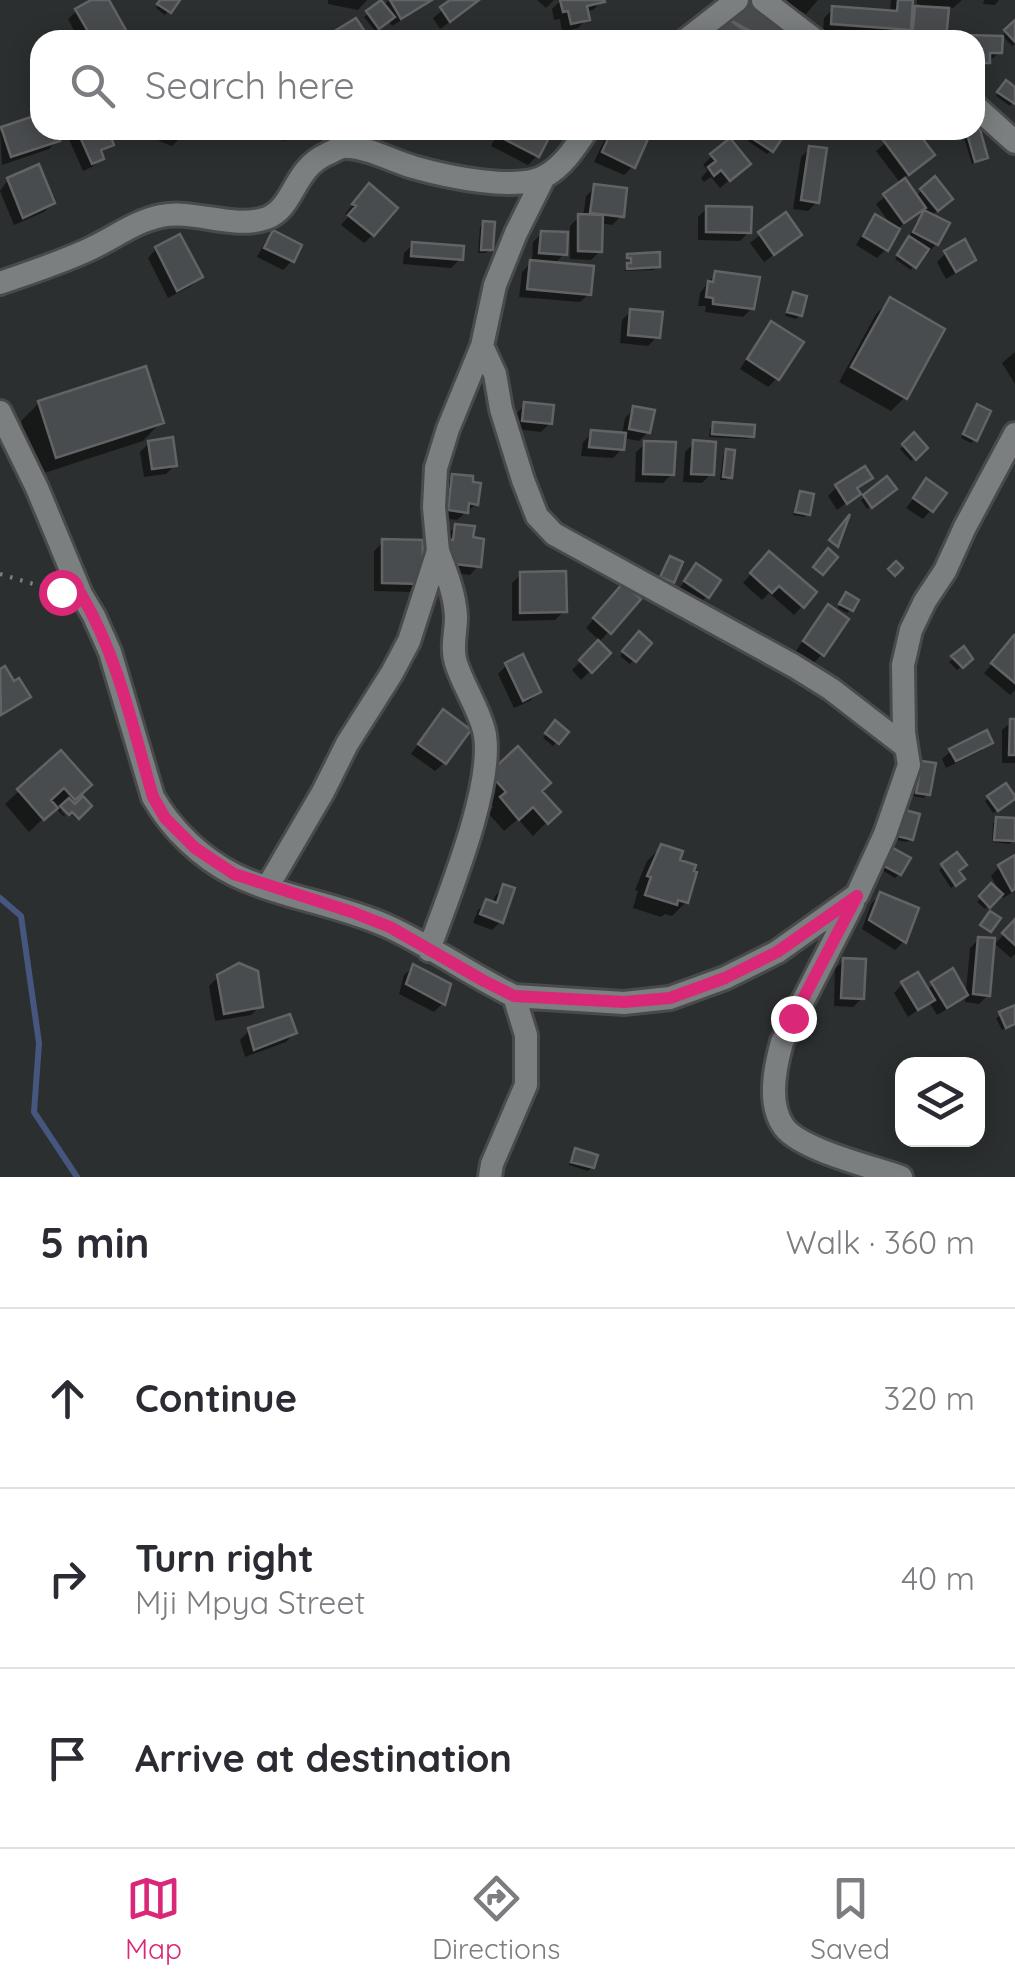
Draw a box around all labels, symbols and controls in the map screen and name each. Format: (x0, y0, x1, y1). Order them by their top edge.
search box (30, 30, 985, 140)
icon: search (65, 58, 120, 113)
text: Search here (145, 61, 355, 109)
route start (39, 570, 85, 616)
route end (771, 996, 817, 1042)
map controls (895, 1057, 985, 1147)
button: layers (895, 1057, 985, 1147)
text: 5 min (40, 1216, 150, 1269)
text: Walk · 360 m (786, 1222, 975, 1262)
icon: ahead (40, 1371, 95, 1426)
text: Continue (135, 1374, 297, 1422)
text: 320 m (884, 1378, 975, 1418)
text: Turn right (135, 1534, 314, 1582)
icon: right (40, 1551, 95, 1606)
text: 40 m (901, 1558, 975, 1598)
text: Mji Mpya Street (135, 1582, 365, 1622)
icon: arrive (40, 1731, 95, 1786)
text: Arrive at destination (135, 1734, 512, 1782)
tab: Map (125, 1871, 182, 1966)
tab: Directions (432, 1871, 560, 1966)
tab: Saved (810, 1871, 890, 1966)

